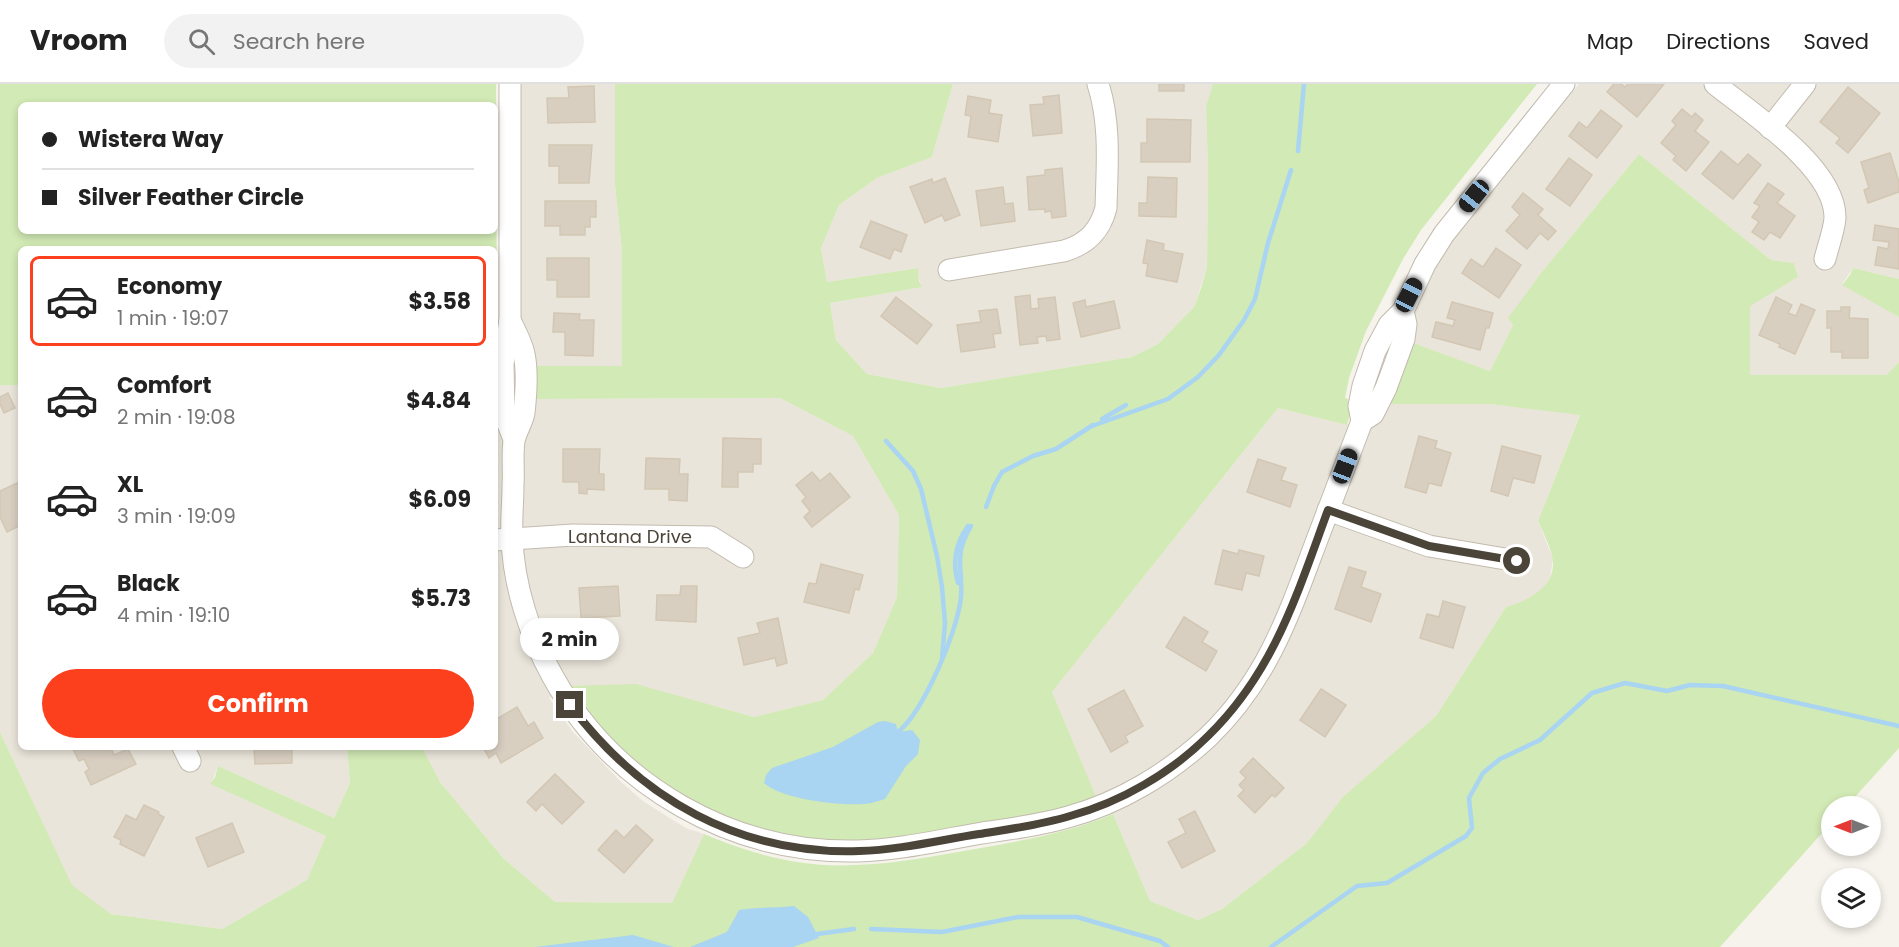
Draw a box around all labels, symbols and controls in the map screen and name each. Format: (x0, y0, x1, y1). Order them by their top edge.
search box (164, 14, 584, 68)
text: Vroom (30, 21, 128, 60)
icon: search (185, 25, 218, 58)
text: Search here (233, 26, 365, 57)
text: Map (1587, 27, 1633, 56)
text: Directions (1666, 27, 1770, 56)
text: Saved (1803, 27, 1869, 56)
text: Wistera Way (78, 124, 223, 155)
car (1456, 176, 1492, 216)
text: Silver Feather Circle (78, 182, 304, 213)
text: Economy (117, 271, 222, 302)
icon: car (45, 274, 99, 328)
car (1393, 275, 1425, 315)
text: $3.58 (408, 286, 471, 317)
text: 1 min · 19:07 (117, 304, 229, 332)
text: Comfort (117, 370, 211, 401)
icon: car (45, 373, 99, 427)
text: $4.84 (406, 385, 471, 416)
text: 2 min · 19:08 (117, 403, 236, 431)
car (1330, 446, 1360, 486)
text: XL (117, 469, 143, 500)
icon: car (45, 472, 99, 526)
text: $6.09 (408, 484, 471, 515)
text: 3 min · 19:09 (117, 502, 236, 530)
street label: Lantana Drive (568, 524, 692, 549)
route start (1503, 547, 1530, 574)
text: Black (117, 568, 180, 599)
icon: car (45, 571, 99, 625)
text: $5.73 (411, 583, 471, 614)
text: 4 min · 19:10 (117, 601, 230, 629)
callout: 2 min (520, 618, 620, 660)
text: 2 min (541, 625, 598, 653)
button: Confirm (42, 669, 474, 738)
route end (556, 691, 583, 718)
north arrow (1821, 796, 1881, 856)
map controls (1821, 796, 1881, 928)
button: layers (1821, 868, 1881, 928)

